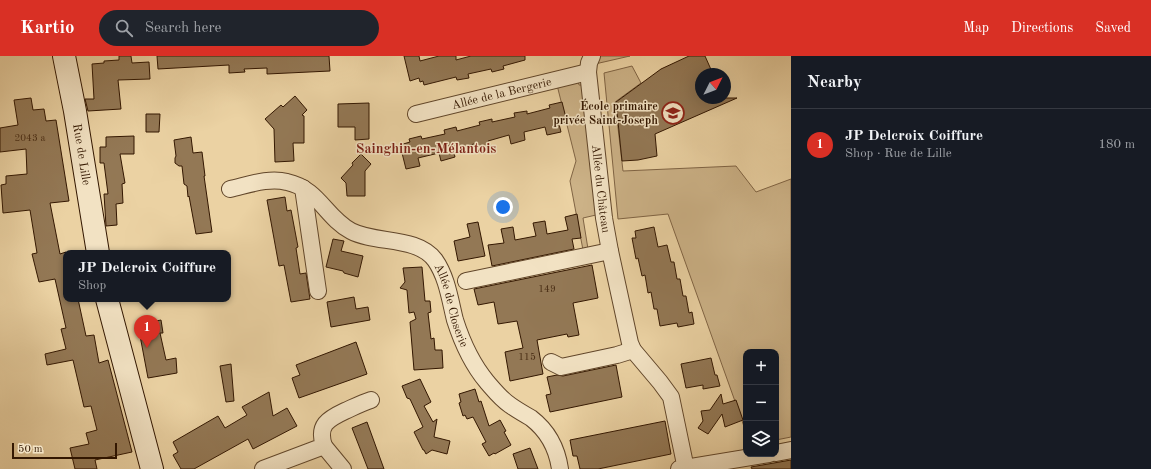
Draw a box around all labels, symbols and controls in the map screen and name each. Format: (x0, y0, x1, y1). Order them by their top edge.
search box (99, 10, 379, 46)
icon: search (113, 17, 135, 39)
text: Kartio (20, 19, 75, 38)
text: Search here (145, 21, 221, 36)
text: Map (963, 21, 989, 35)
text: Directions (1011, 21, 1073, 35)
text: Saved (1095, 21, 1131, 35)
north arrow (695, 68, 731, 104)
text: Nearby (807, 74, 862, 91)
street label: Allée de la Bergerie (451, 76, 553, 112)
place label: École primaire privée Saint-Joseph (553, 98, 658, 127)
school or university icon: École primaire privée Saint-Joseph (660, 100, 686, 126)
street label: Rue de Lille (70, 123, 92, 187)
text: JP Delcroix Coiffure (845, 129, 983, 144)
house number: 2043 a (15, 133, 46, 143)
text: 1 (816, 138, 824, 151)
text: 180 m (1098, 138, 1135, 151)
district label: Sainghin-en-Mélantois (356, 142, 496, 156)
street label: Allée du Château (589, 144, 612, 234)
text: Shop · Rue de Lille (845, 147, 952, 160)
your location (493, 197, 513, 217)
popup (63, 250, 231, 302)
text: JP Delcroix Coiffure (78, 261, 216, 276)
street label: Allée de Closerie (432, 262, 470, 350)
text: Shop (78, 279, 106, 292)
house number: 149 (538, 284, 556, 294)
pin: 1 (134, 315, 160, 348)
map controls (743, 349, 779, 457)
button: + (743, 349, 779, 385)
house number: 115 (518, 352, 536, 362)
button: − (743, 385, 779, 421)
button: layers (743, 421, 779, 457)
scale bar (12, 441, 117, 460)
text: 50 m (18, 444, 43, 455)

